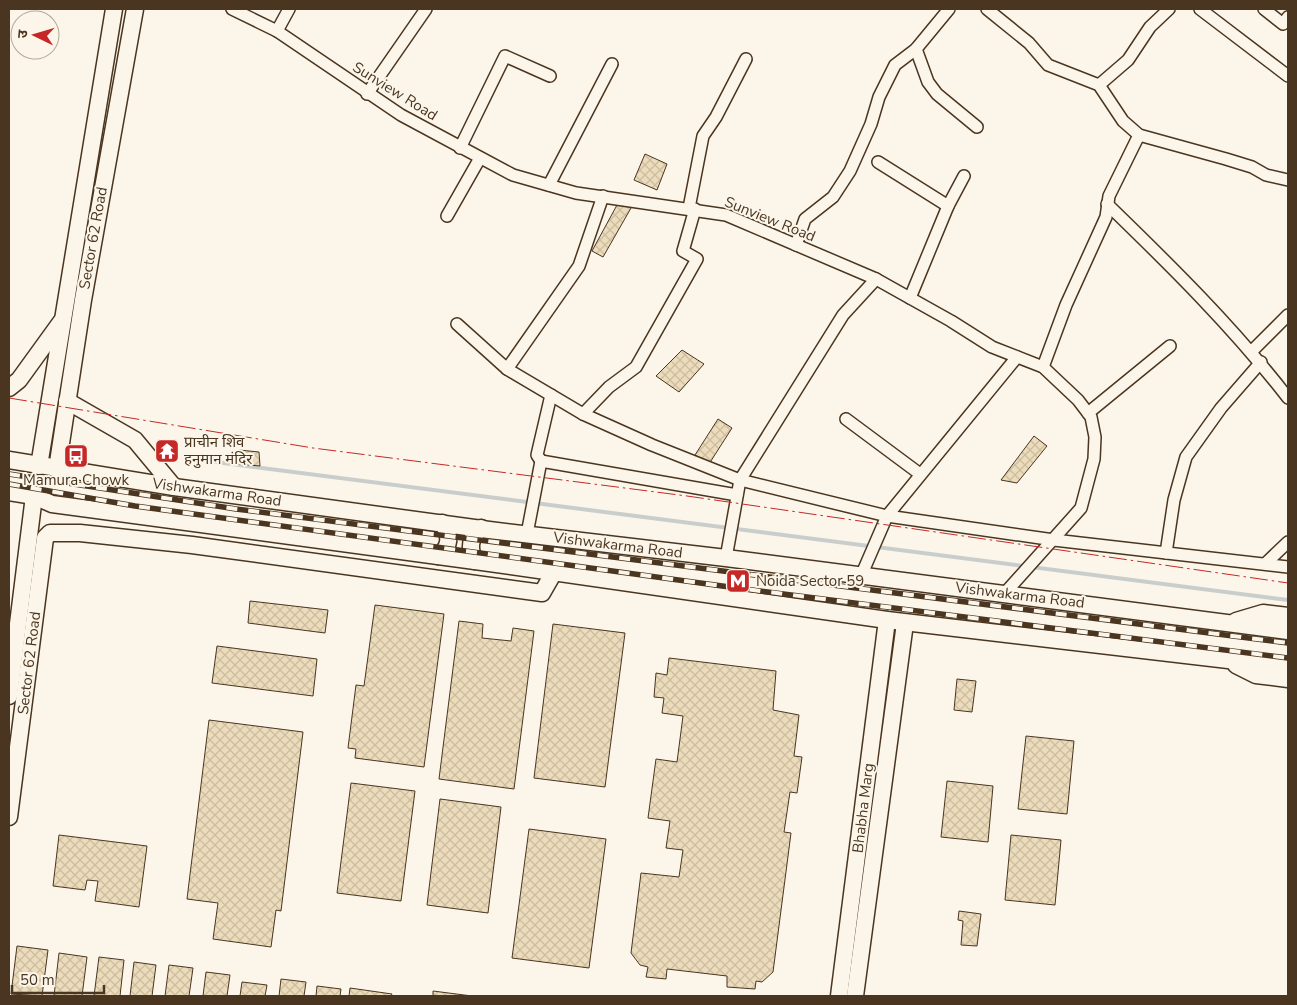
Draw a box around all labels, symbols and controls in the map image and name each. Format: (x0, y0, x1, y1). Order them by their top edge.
north arrow (10, 10, 60, 60)
text: उ (13, 28, 32, 39)
street label: Sunview Road (349, 57, 441, 125)
street label: Sector 62 Road (74, 185, 112, 291)
street label: Sunview Road (721, 192, 819, 246)
place label: प्राचीन शिव हनुमान मंदिर (184, 432, 253, 469)
temple icon: प्राचीन शिव हनुमान मंदिर (154, 438, 180, 464)
bus stop icon: Mamura Chowk (63, 443, 89, 469)
place label: Mamura Chowk (23, 470, 130, 490)
street label: Vishwakarma Road (150, 473, 283, 511)
street label: Vishwakarma Road (551, 527, 684, 563)
metro station icon: Noida Sector 59 (725, 568, 751, 594)
place label: Noida Sector 59 (756, 571, 864, 591)
street label: Vishwakarma Road (953, 577, 1086, 613)
street label: Sector 62 Road (13, 610, 45, 716)
street label: Bhabha Marg (848, 762, 878, 854)
scale bar (12, 962, 105, 994)
text: 50 m (20, 970, 55, 990)

